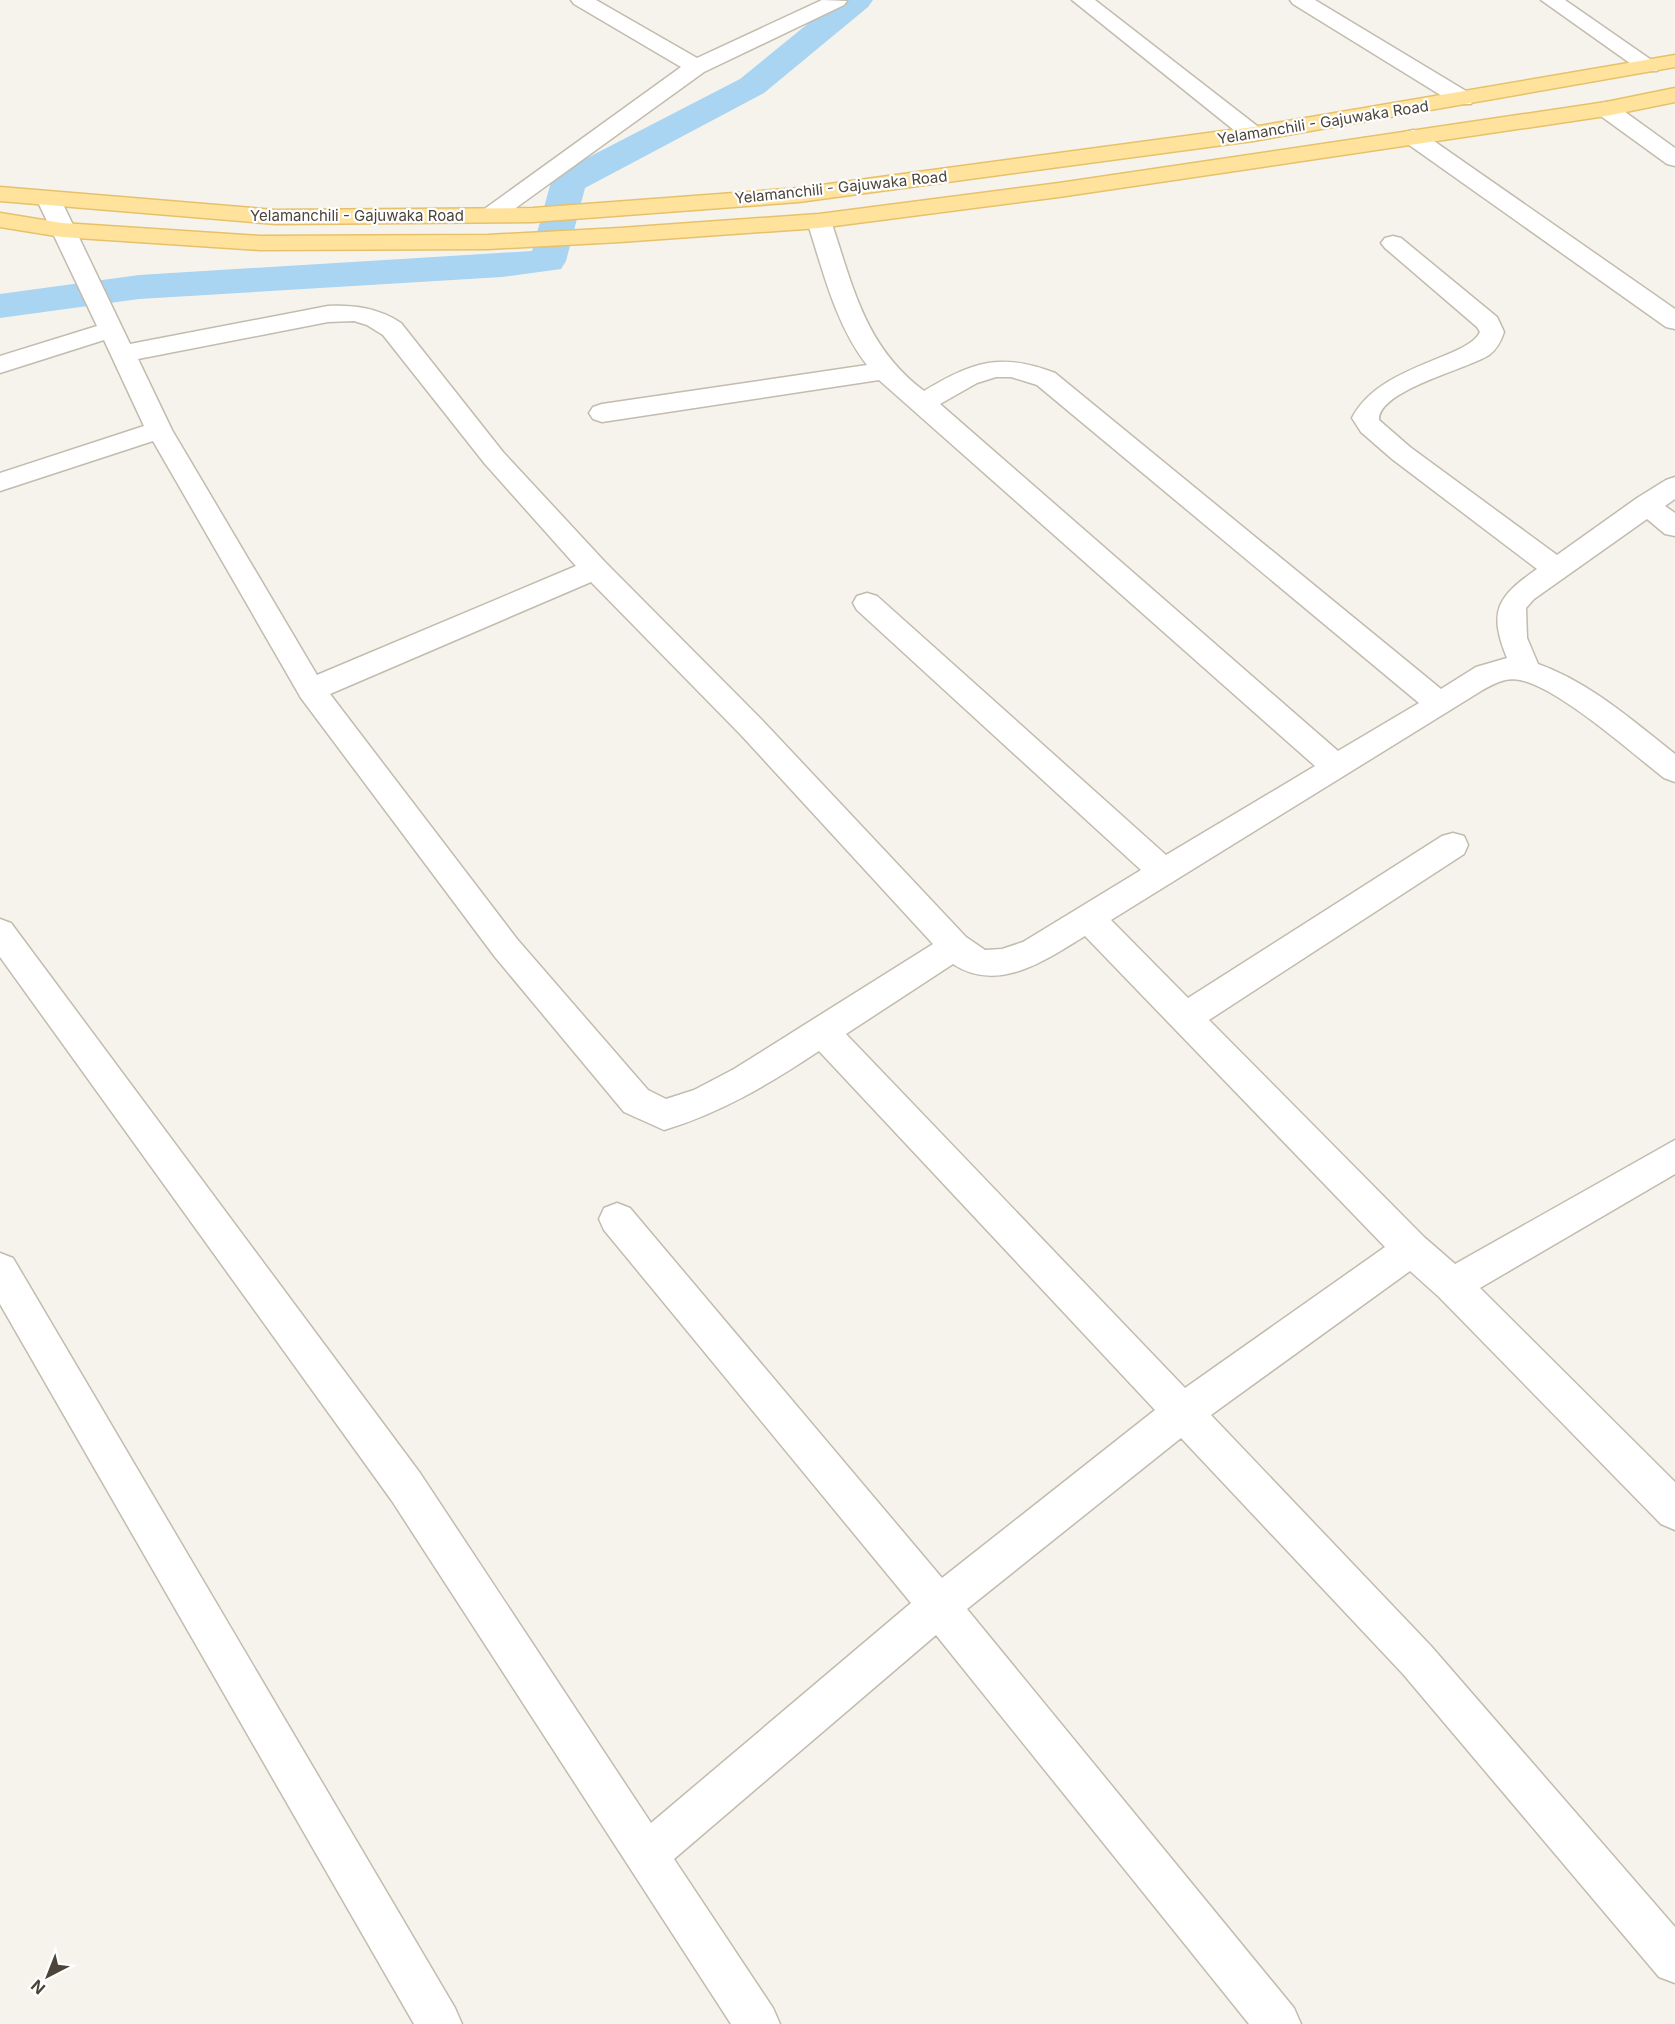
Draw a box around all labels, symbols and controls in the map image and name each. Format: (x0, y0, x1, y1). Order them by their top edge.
street label: Yelamanchili - Gajuwaka Road (1216, 96, 1430, 148)
street label: Yelamanchili - Gajuwaka Road (734, 166, 948, 208)
street label: Yelamanchili - Gajuwaka Road (250, 206, 464, 225)
north arrow (18, 1946, 78, 2006)
text: N (27, 1976, 49, 1999)

